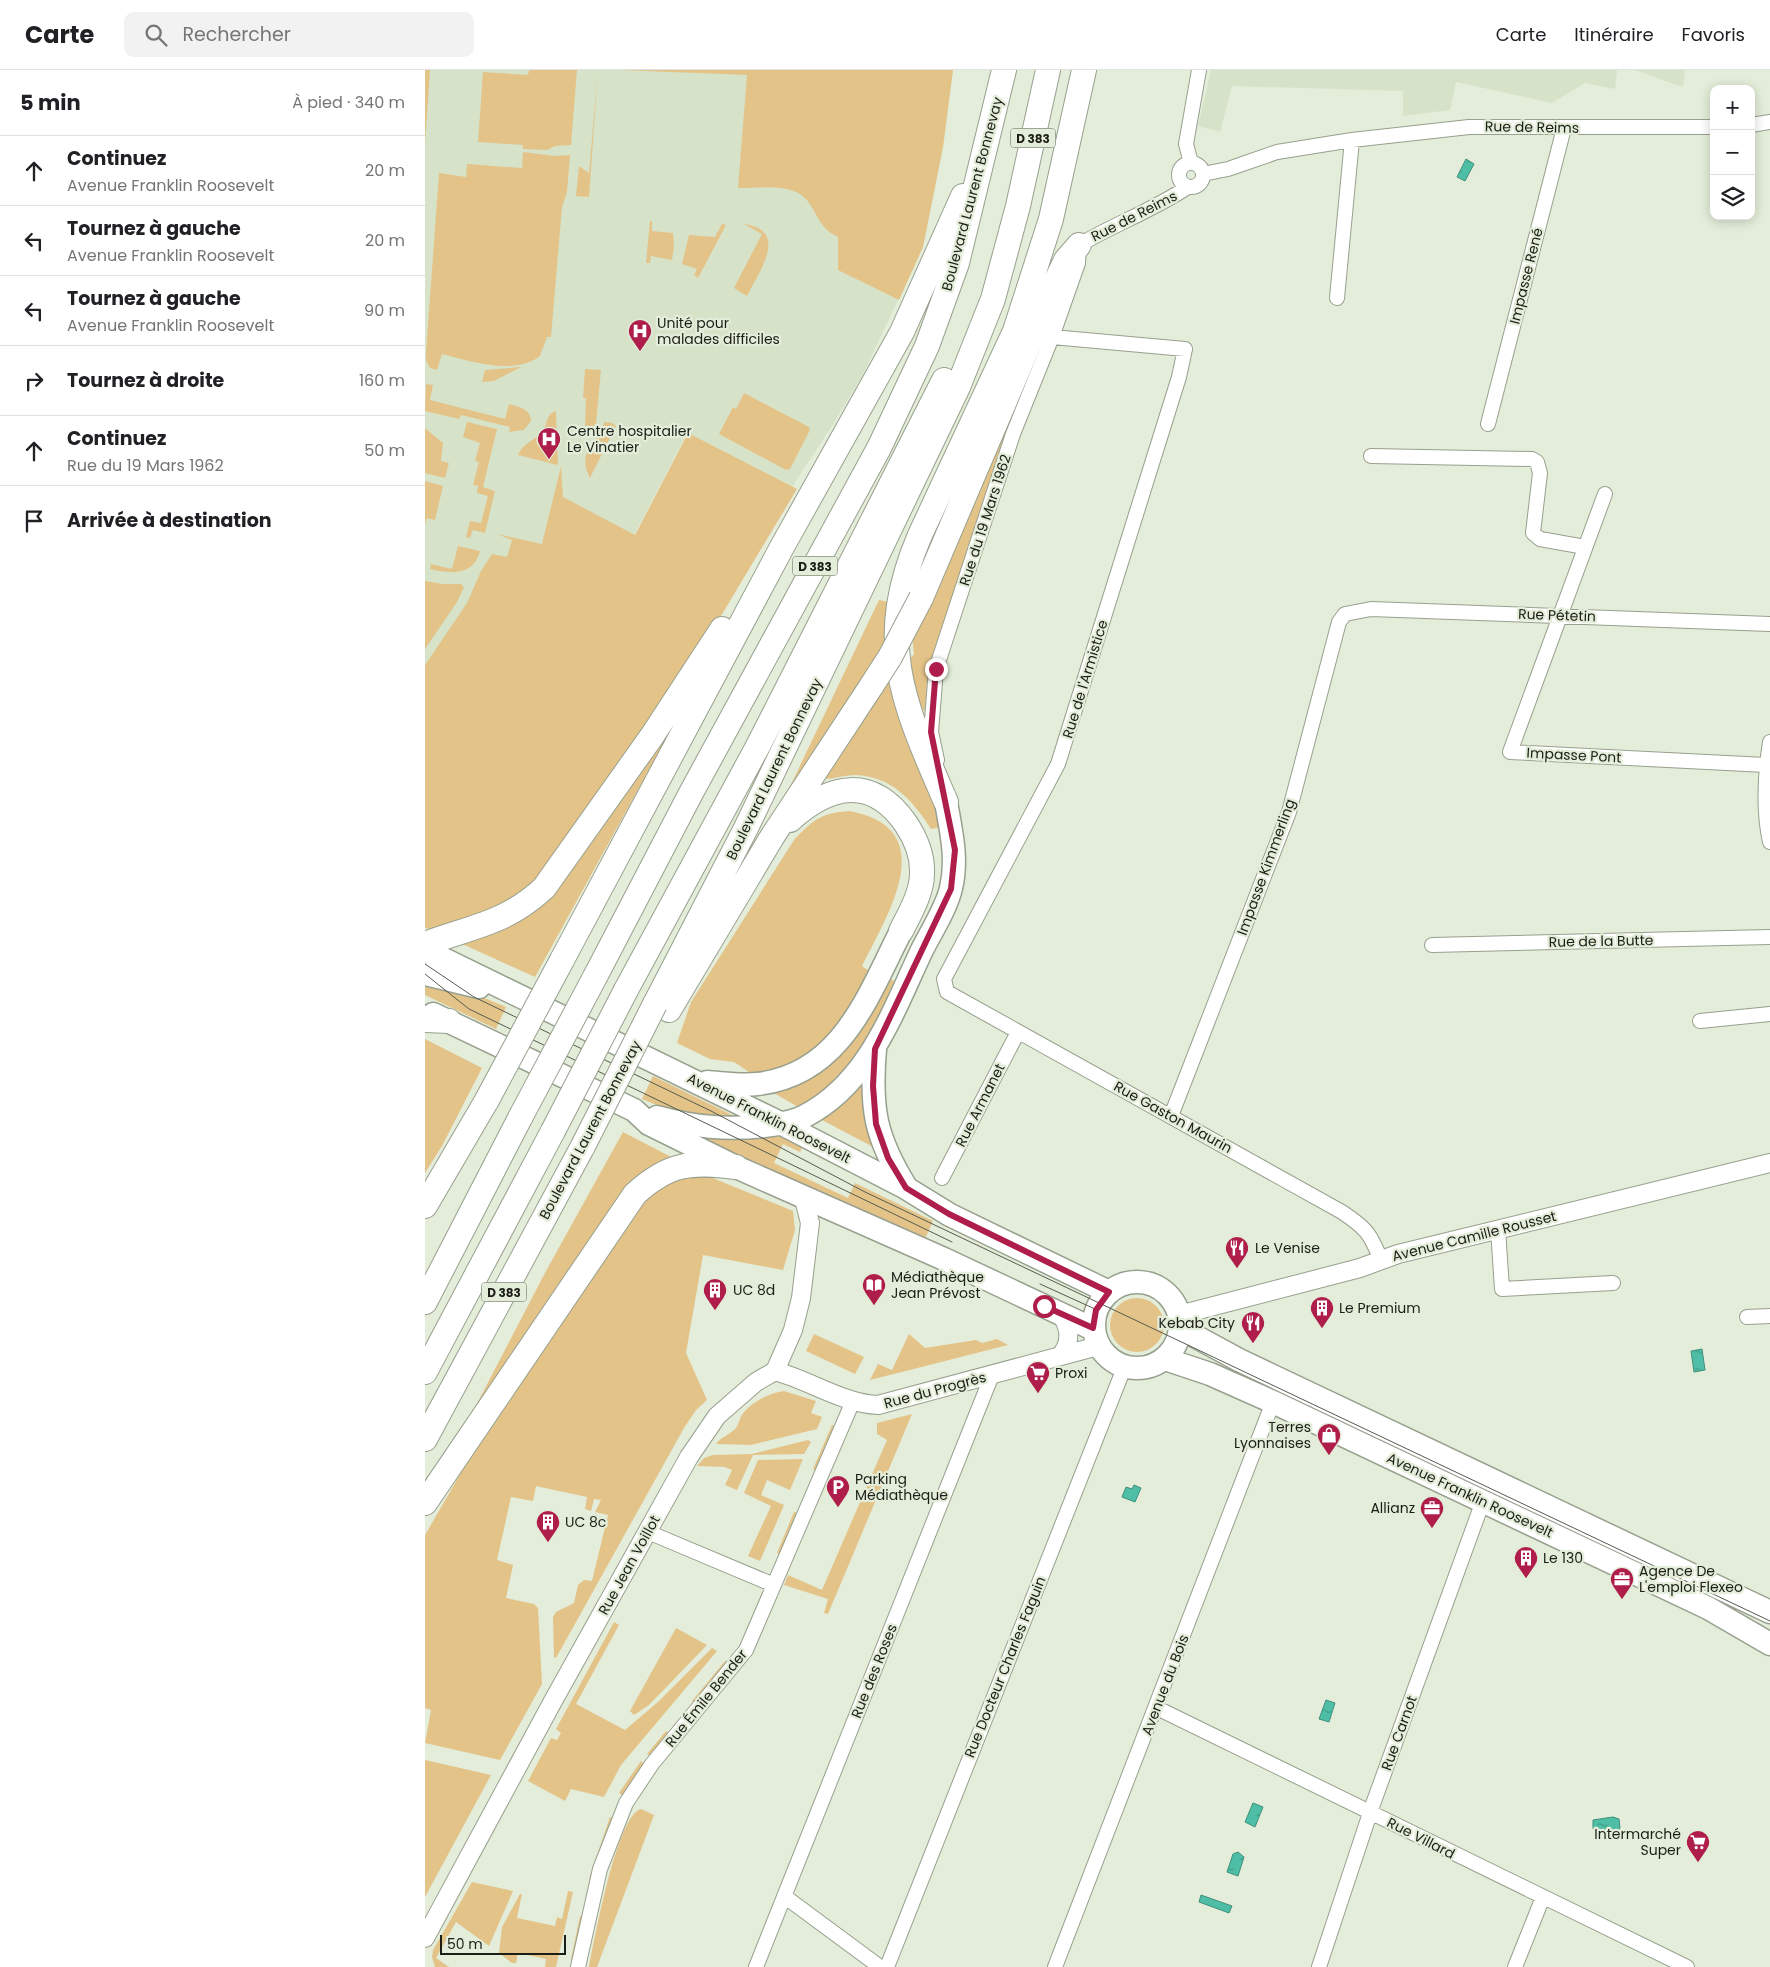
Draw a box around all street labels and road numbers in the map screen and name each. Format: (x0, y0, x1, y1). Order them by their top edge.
street label: Boulevard Laurent Bonnevay (936, 95, 1008, 293)
street label: Rue de Reims (1485, 116, 1579, 138)
road number: D 383 (1011, 128, 1055, 148)
street label: Rue de Reims (1088, 186, 1180, 246)
street label: Impasse René (1504, 225, 1548, 326)
street label: Rue du 19 Mars 1962 (954, 452, 1016, 588)
road number: D 383 (793, 556, 837, 576)
street label: Rue Pétetin (1518, 604, 1596, 626)
street label: Rue de l'Armistice (1057, 617, 1113, 741)
street label: Boulevard Laurent Bonnevay (721, 675, 827, 863)
street label: Impasse Pont (1526, 743, 1622, 767)
street label: Impasse Kimmerling (1232, 796, 1300, 938)
street label: Rue de la Butte (1548, 930, 1654, 952)
street label: Boulevard Laurent Bonnevay (534, 1037, 646, 1223)
street label: Rue Armanet (950, 1060, 1010, 1150)
street label: Avenue Franklin Roosevelt (684, 1068, 854, 1168)
street label: Rue Gaston Maurin (1110, 1076, 1236, 1158)
street label: Avenue Camille Rousset (1390, 1206, 1558, 1266)
road number: D 383 (481, 1282, 527, 1302)
street label: Rue du Progrès (882, 1367, 988, 1413)
street label: Avenue Franklin Roosevelt (1384, 1448, 1556, 1542)
street label: Rue Jean Voillot (593, 1512, 665, 1618)
street label: Rue Docteur Charles Faguin (959, 1573, 1051, 1761)
street label: Rue des Roses (846, 1621, 902, 1721)
street label: Avenue du Bois (1137, 1632, 1193, 1738)
street label: Rue Émile Bender (660, 1645, 752, 1751)
street label: Rue Carnot (1376, 1693, 1422, 1773)
street label: Rue Villard (1384, 1812, 1458, 1864)

